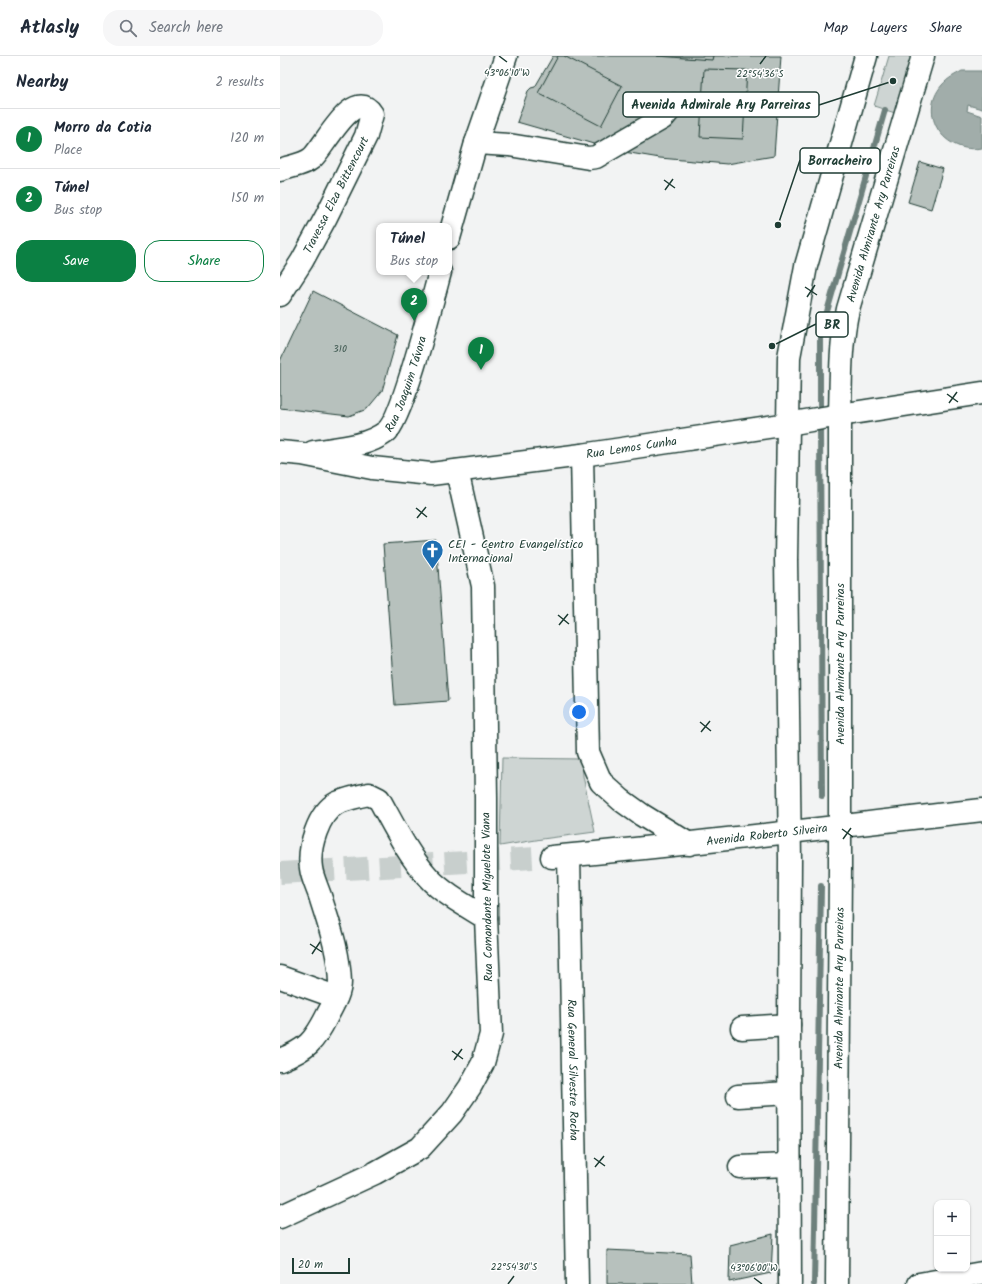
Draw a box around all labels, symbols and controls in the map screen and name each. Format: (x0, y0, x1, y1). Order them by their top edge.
search box (103, 10, 383, 46)
text: Atlasly (20, 13, 79, 43)
text: Search here (149, 16, 223, 40)
icon: search (117, 17, 139, 39)
text: Map (824, 17, 848, 39)
text: Layers (870, 17, 908, 39)
text: Share (930, 17, 962, 39)
text: 43°06'10"W (484, 65, 530, 81)
text: 22°54'36"S (736, 66, 784, 82)
text: Nearby (16, 69, 68, 96)
text: 2 results (216, 72, 264, 93)
callout: Avenida Admirale Ary Parreiras (623, 92, 819, 117)
text: Avenida Admirale Ary Parreiras (631, 95, 811, 116)
text: Morro da Cotia (54, 116, 152, 140)
text: 1 (27, 128, 31, 149)
text: 120 m (230, 128, 264, 149)
street label: Travessa Elza Bittencourt (299, 133, 374, 257)
text: Place (54, 140, 82, 161)
street label: Avenida Almirante Ary Parreiras (842, 144, 906, 305)
callout: Borracheiro (800, 148, 880, 173)
text: Borracheiro (808, 151, 872, 172)
text: Túnel (54, 176, 89, 200)
text: 2 (25, 188, 33, 209)
text: 150 m (231, 188, 264, 209)
text: Bus stop (54, 200, 102, 221)
popup (376, 223, 452, 275)
text: Túnel (390, 227, 425, 251)
button: Save (16, 240, 136, 282)
button: Share (144, 240, 264, 282)
text: Bus stop (390, 251, 438, 272)
pin: 2 (401, 288, 427, 321)
callout: BR (816, 312, 848, 337)
text: BR (824, 315, 840, 336)
street label: Rua Joaquim Távora (380, 333, 432, 436)
pin: 1 (468, 337, 494, 370)
house number: 310 (333, 341, 347, 357)
street label: Rua Lemos Cunha (585, 432, 679, 464)
place label: CEI - Centro Evangelístico Internacional (448, 535, 583, 568)
church icon: CEI - Centro Evangelístico Internacional (419, 538, 445, 571)
street label: Avenida Almirante Ary Parreiras (831, 583, 850, 745)
your location (569, 702, 589, 722)
street label: Rua Comandante Miguelote Viana (477, 812, 498, 982)
street label: Avenida Roberto Silveira (705, 819, 829, 851)
street label: Avenida Almirante Ary Parreiras (830, 907, 850, 1069)
street label: Rua General Silvestre Rocha (562, 999, 583, 1141)
map controls (934, 1200, 970, 1272)
button: + (934, 1200, 970, 1236)
button: − (934, 1236, 970, 1272)
scale bar (292, 1256, 350, 1275)
text: 20 m (298, 1256, 323, 1274)
text: 22°54'30"S (491, 1259, 538, 1275)
text: 43°06'00"W (730, 1260, 778, 1276)

